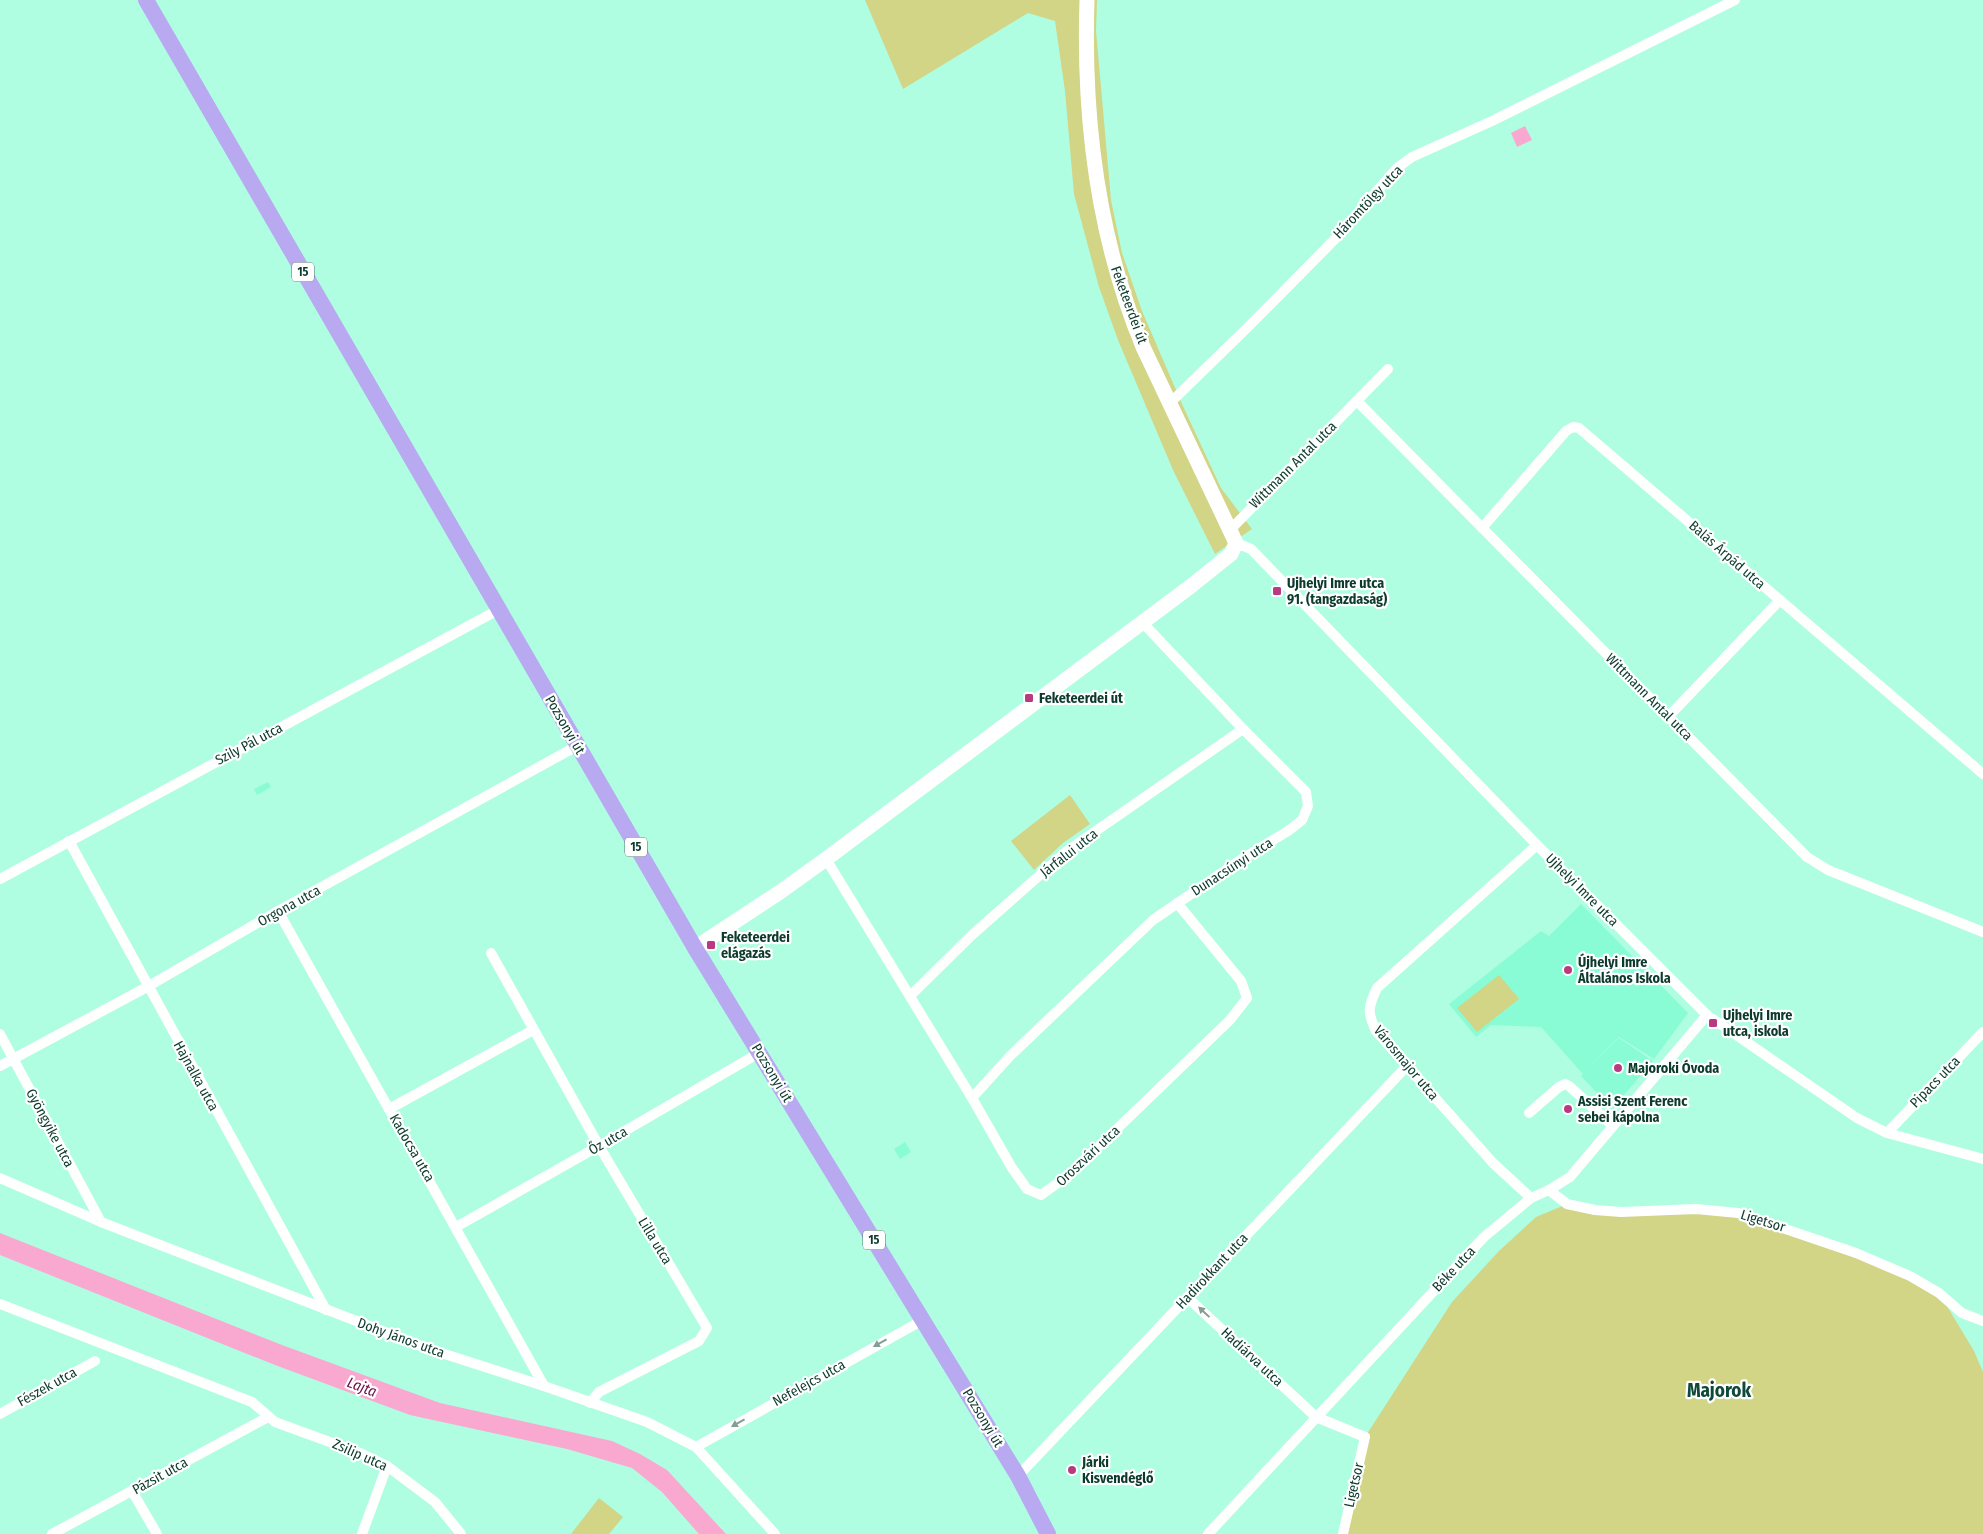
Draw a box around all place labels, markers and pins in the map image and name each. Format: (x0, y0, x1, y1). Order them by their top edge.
place label: Ujhelyi Imre utca 91. (tangazdaság) (1287, 575, 1387, 608)
marker: Ujhelyi Imre utca 91. (tangazdaság) (1271, 585, 1283, 597)
place label: Feketeerdei út (1039, 690, 1124, 707)
marker: Feketeerdei út (1023, 692, 1035, 704)
place label: Feketeerdei elágazás (721, 929, 790, 962)
marker: Feketeerdei elágazás (705, 939, 717, 951)
place label: Újhelyi Imre Általános Iskola (1577, 953, 1671, 987)
marker: Újhelyi Imre Általános Iskola (1562, 964, 1574, 976)
place label: Ujhelyi Imre utca, iskola (1723, 1007, 1792, 1040)
marker: Ujhelyi Imre utca, iskola (1707, 1017, 1719, 1029)
place label: Majoroki Óvoda (1628, 1059, 1719, 1077)
marker: Majoroki Óvoda (1612, 1062, 1624, 1074)
place label: Assisi Szent Ferenc sebei kápolna (1577, 1093, 1688, 1126)
marker: Assisi Szent Ferenc sebei kápolna (1562, 1103, 1574, 1115)
place label: Járki Kisvendéglő (1081, 1454, 1154, 1487)
marker: Járki Kisvendéglő (1066, 1464, 1078, 1476)

